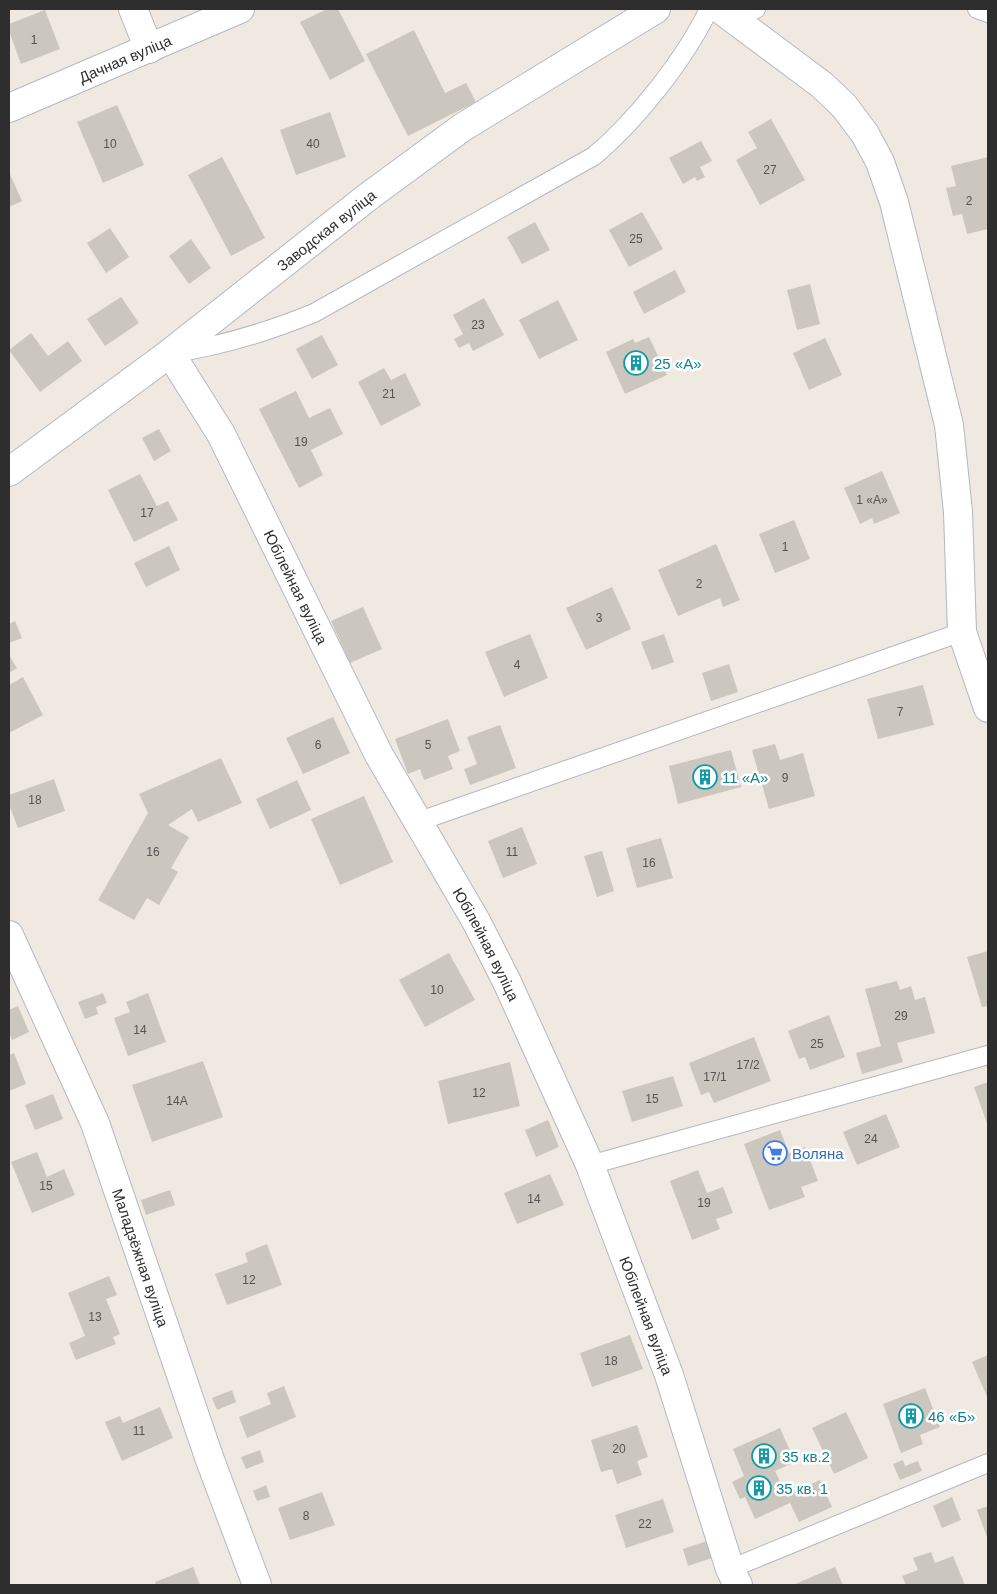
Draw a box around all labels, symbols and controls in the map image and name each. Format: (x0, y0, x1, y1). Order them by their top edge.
street label: Дачная вуліца (76, 31, 174, 86)
house number: 1 (31, 33, 38, 47)
house number: 10 (103, 137, 117, 151)
house number: 40 (306, 137, 320, 151)
house number: 27 (763, 163, 777, 177)
street label: Заводская вуліца (273, 185, 379, 274)
house number: 2 (966, 194, 973, 208)
house number: 25 (629, 232, 643, 246)
house number: 23 (471, 318, 485, 332)
building icon: 25 «А» (623, 350, 649, 376)
place label: 25 «А» (654, 355, 702, 372)
house number: 21 (382, 387, 396, 401)
house number: 19 (294, 435, 308, 449)
house number: 1 «А» (856, 493, 888, 507)
house number: 17 (140, 506, 154, 520)
street label: Юбілейная вуліца (261, 527, 332, 647)
house number: 1 (782, 540, 789, 554)
house number: 2 (696, 577, 703, 591)
house number: 3 (596, 611, 603, 625)
house number: 4 (514, 658, 521, 672)
house number: 7 (897, 705, 904, 719)
house number: 6 (315, 738, 322, 752)
house number: 5 (425, 738, 432, 752)
building icon: 11 «А» (692, 764, 718, 790)
place label: 11 «А» (722, 769, 768, 786)
house number: 9 (782, 771, 789, 785)
house number: 18 (28, 793, 42, 807)
house number: 16 (146, 845, 160, 859)
house number: 11 (506, 845, 519, 859)
house number: 16 (642, 856, 656, 870)
street label: Юбілейная вуліца (450, 884, 523, 1004)
house number: 10 (430, 983, 444, 997)
house number: 29 (894, 1009, 908, 1023)
house number: 14 (133, 1023, 147, 1037)
house number: 25 (810, 1037, 824, 1051)
house number: 17/2 (736, 1058, 760, 1072)
house number: 17/1 (703, 1070, 727, 1084)
house number: 12 (472, 1086, 486, 1100)
house number: 15 (645, 1092, 659, 1106)
house number: 14А (166, 1094, 188, 1108)
house number: 24 (864, 1132, 878, 1146)
supermarket icon: Воляна (762, 1140, 788, 1166)
place label: Воляна (792, 1145, 844, 1162)
house number: 15 (39, 1179, 53, 1193)
street label: Маладзёжная вуліца (109, 1186, 173, 1330)
house number: 14 (527, 1192, 541, 1206)
house number: 19 (697, 1196, 711, 1210)
street label: Юбілейная вуліца (617, 1254, 677, 1378)
house number: 12 (242, 1273, 256, 1287)
house number: 13 (88, 1310, 102, 1324)
house number: 18 (604, 1354, 618, 1368)
building icon: 46 «Б» (898, 1403, 924, 1429)
place label: 46 «Б» (928, 1408, 975, 1425)
house number: 11 (133, 1424, 146, 1438)
house number: 20 (612, 1442, 626, 1456)
building icon: 35 кв.2 (751, 1443, 777, 1469)
place label: 35 кв.2 (782, 1448, 830, 1465)
building icon: 35 кв. 1 (746, 1475, 772, 1501)
place label: 35 кв. 1 (776, 1480, 828, 1497)
house number: 8 (303, 1509, 310, 1523)
house number: 22 (638, 1517, 652, 1531)

